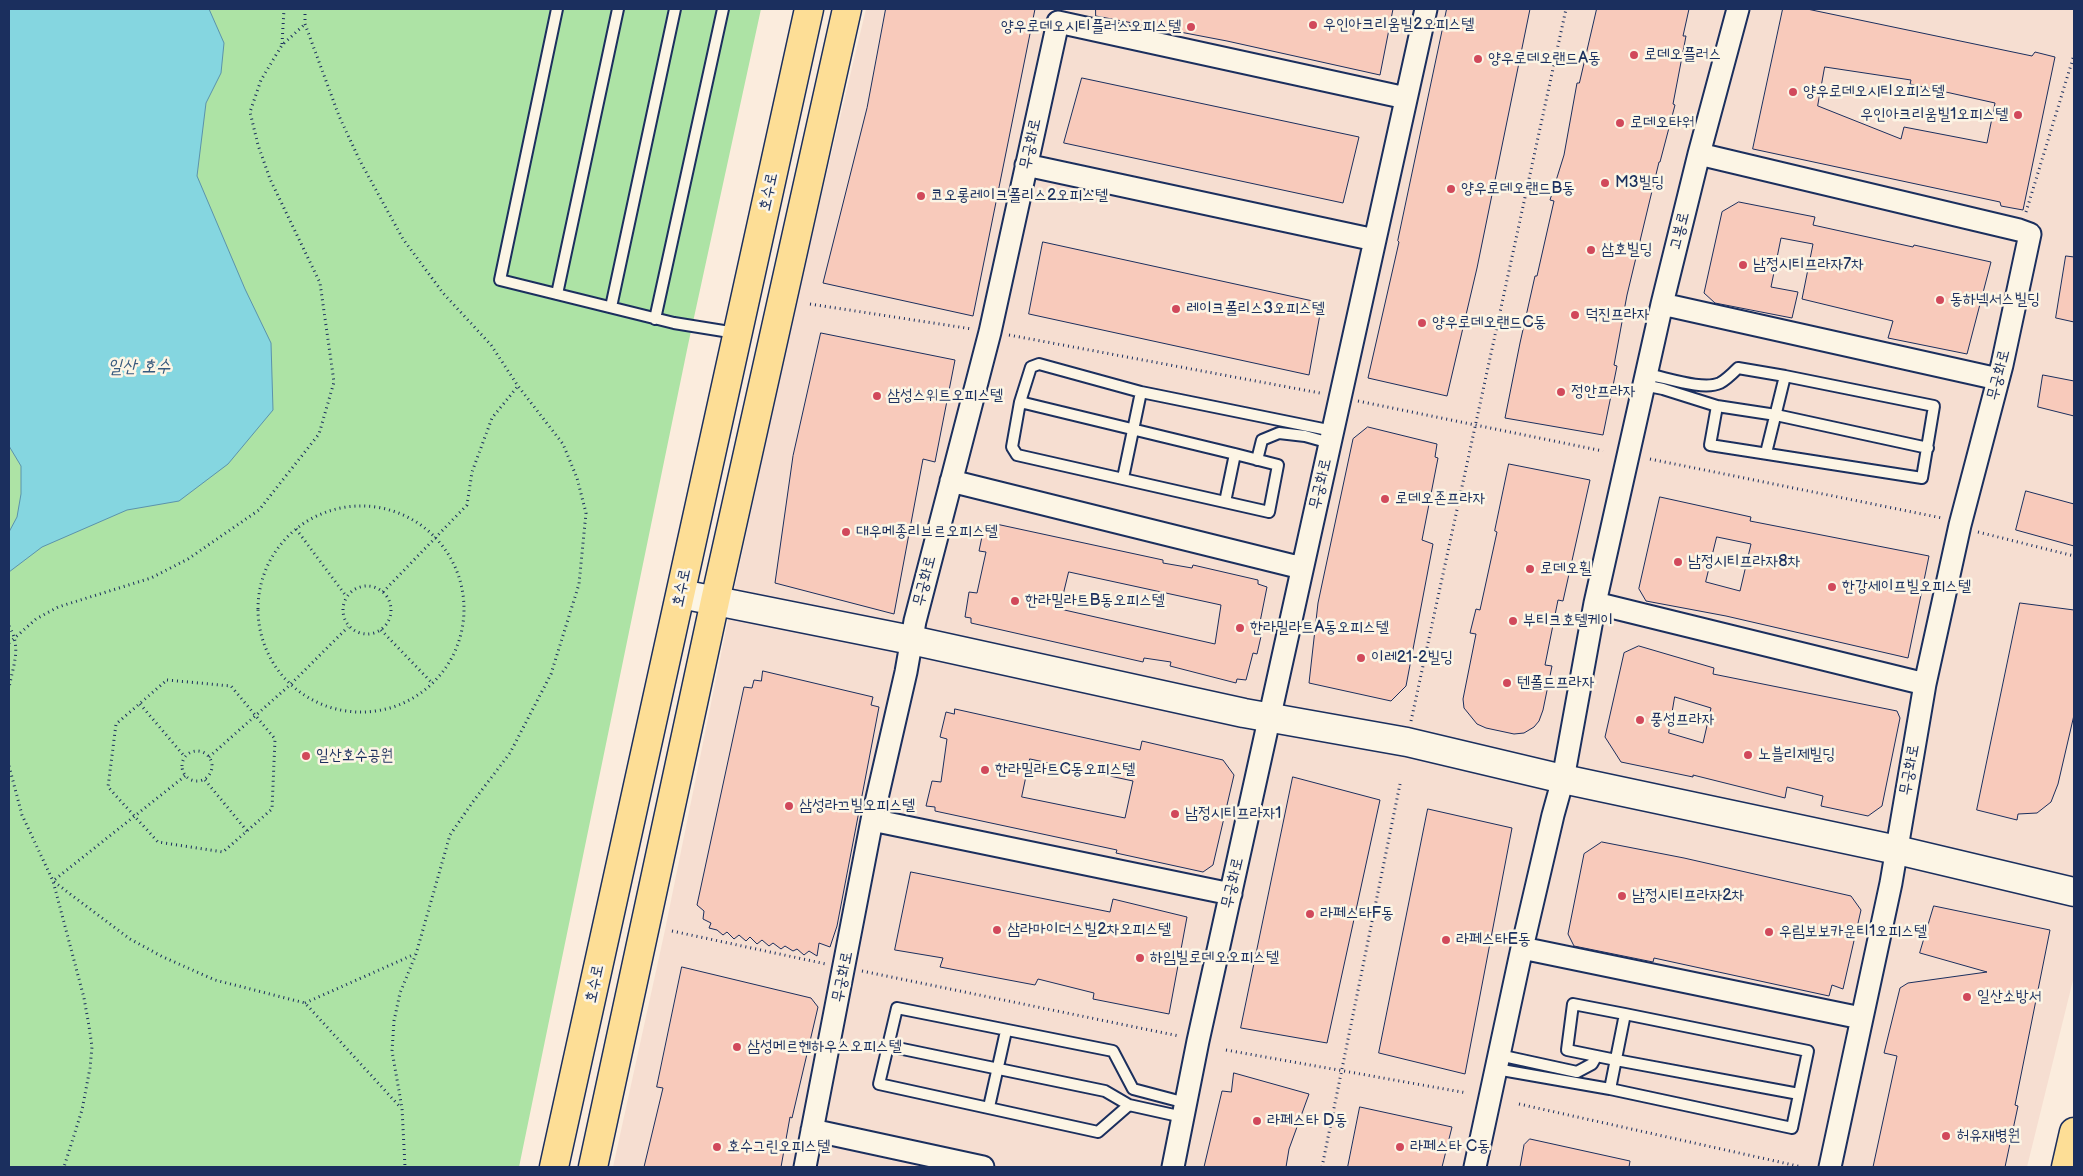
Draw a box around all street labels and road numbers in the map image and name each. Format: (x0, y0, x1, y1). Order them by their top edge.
street label: 무궁화로 (1016, 117, 1046, 171)
street label: 호수로 (756, 171, 782, 213)
street label: 고봉로 (1666, 210, 1694, 252)
street label: 무궁화로 (1983, 348, 2015, 402)
street label: 무궁화로 (1306, 457, 1336, 511)
street label: 무궁화로 (909, 554, 941, 608)
street label: 호수로 (669, 567, 695, 609)
street label: 무궁화로 (1896, 743, 1924, 797)
street label: 무궁화로 (1218, 856, 1248, 910)
street label: 무궁화로 (829, 950, 857, 1004)
street label: 호수로 (582, 963, 608, 1005)

